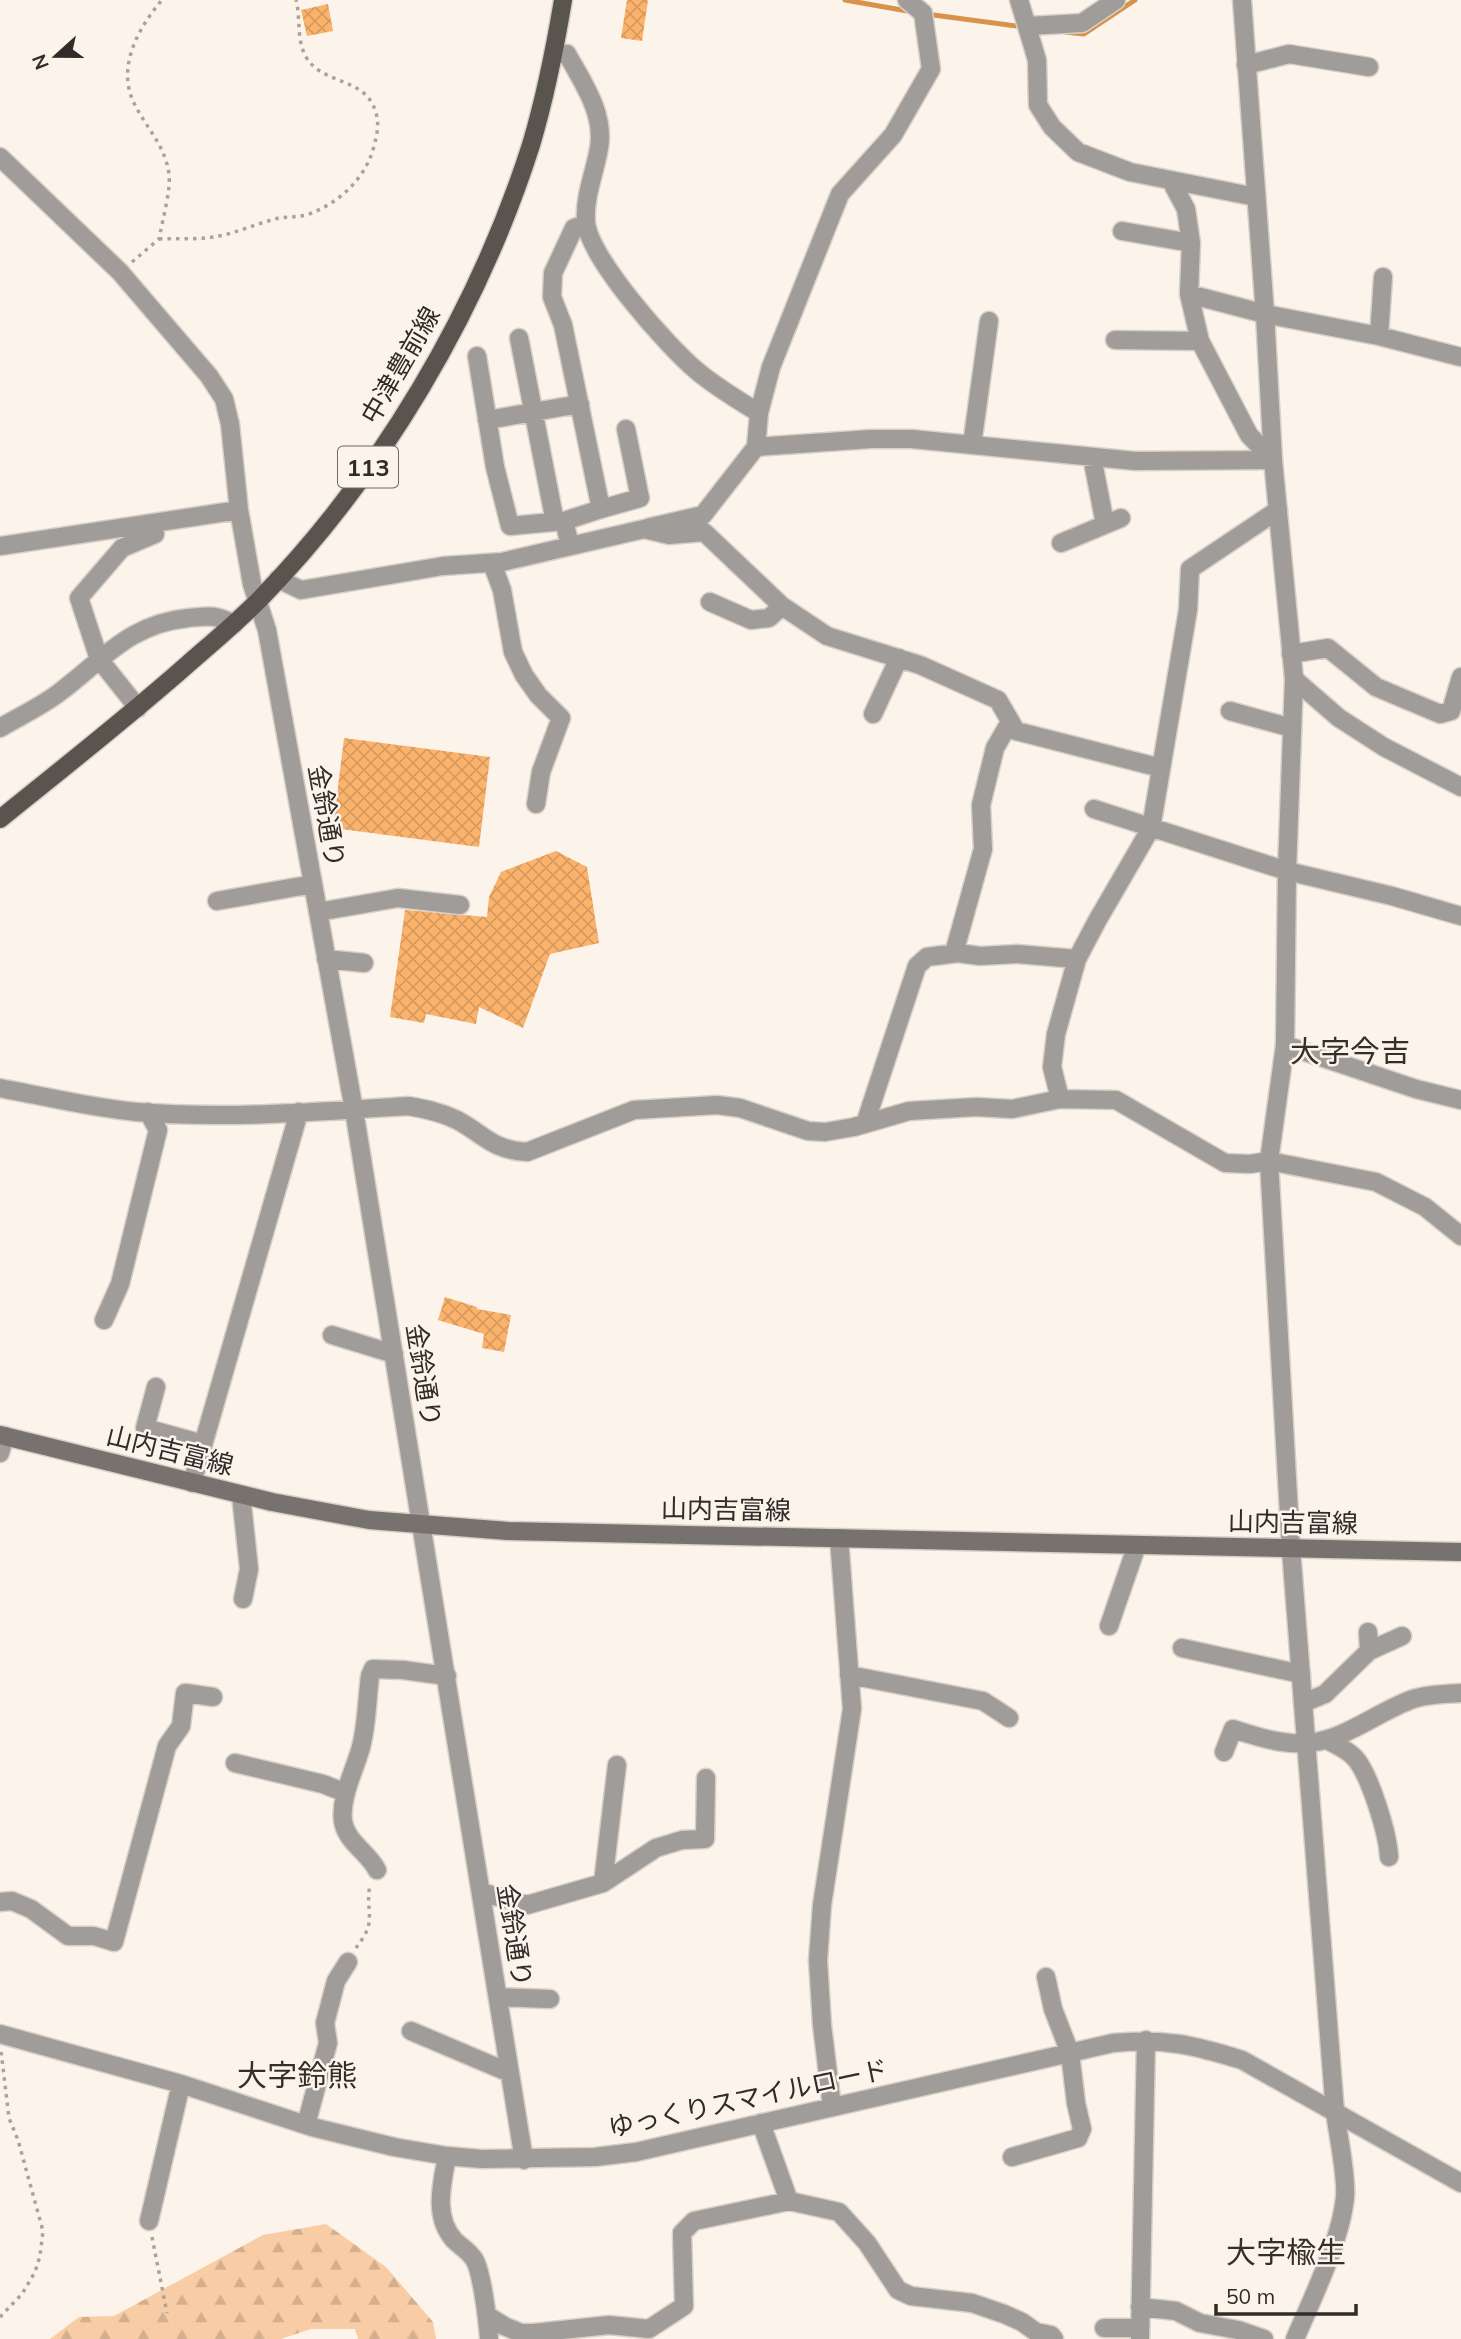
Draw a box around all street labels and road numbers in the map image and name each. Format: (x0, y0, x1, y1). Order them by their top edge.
street label: 中津豊前線 (353, 300, 447, 430)
road number: 113 (338, 446, 398, 488)
street label: 金鈴通り (302, 762, 352, 870)
street label: 金鈴通り (400, 1321, 448, 1429)
street label: 山内吉富線 (103, 1418, 237, 1482)
street label: 山内吉富線 (661, 1491, 791, 1527)
street label: 山内吉富線 (1228, 1504, 1358, 1540)
street label: 金鈴通り (491, 1881, 539, 1989)
street label: ゆっくりスマイルロード (605, 2052, 891, 2144)

